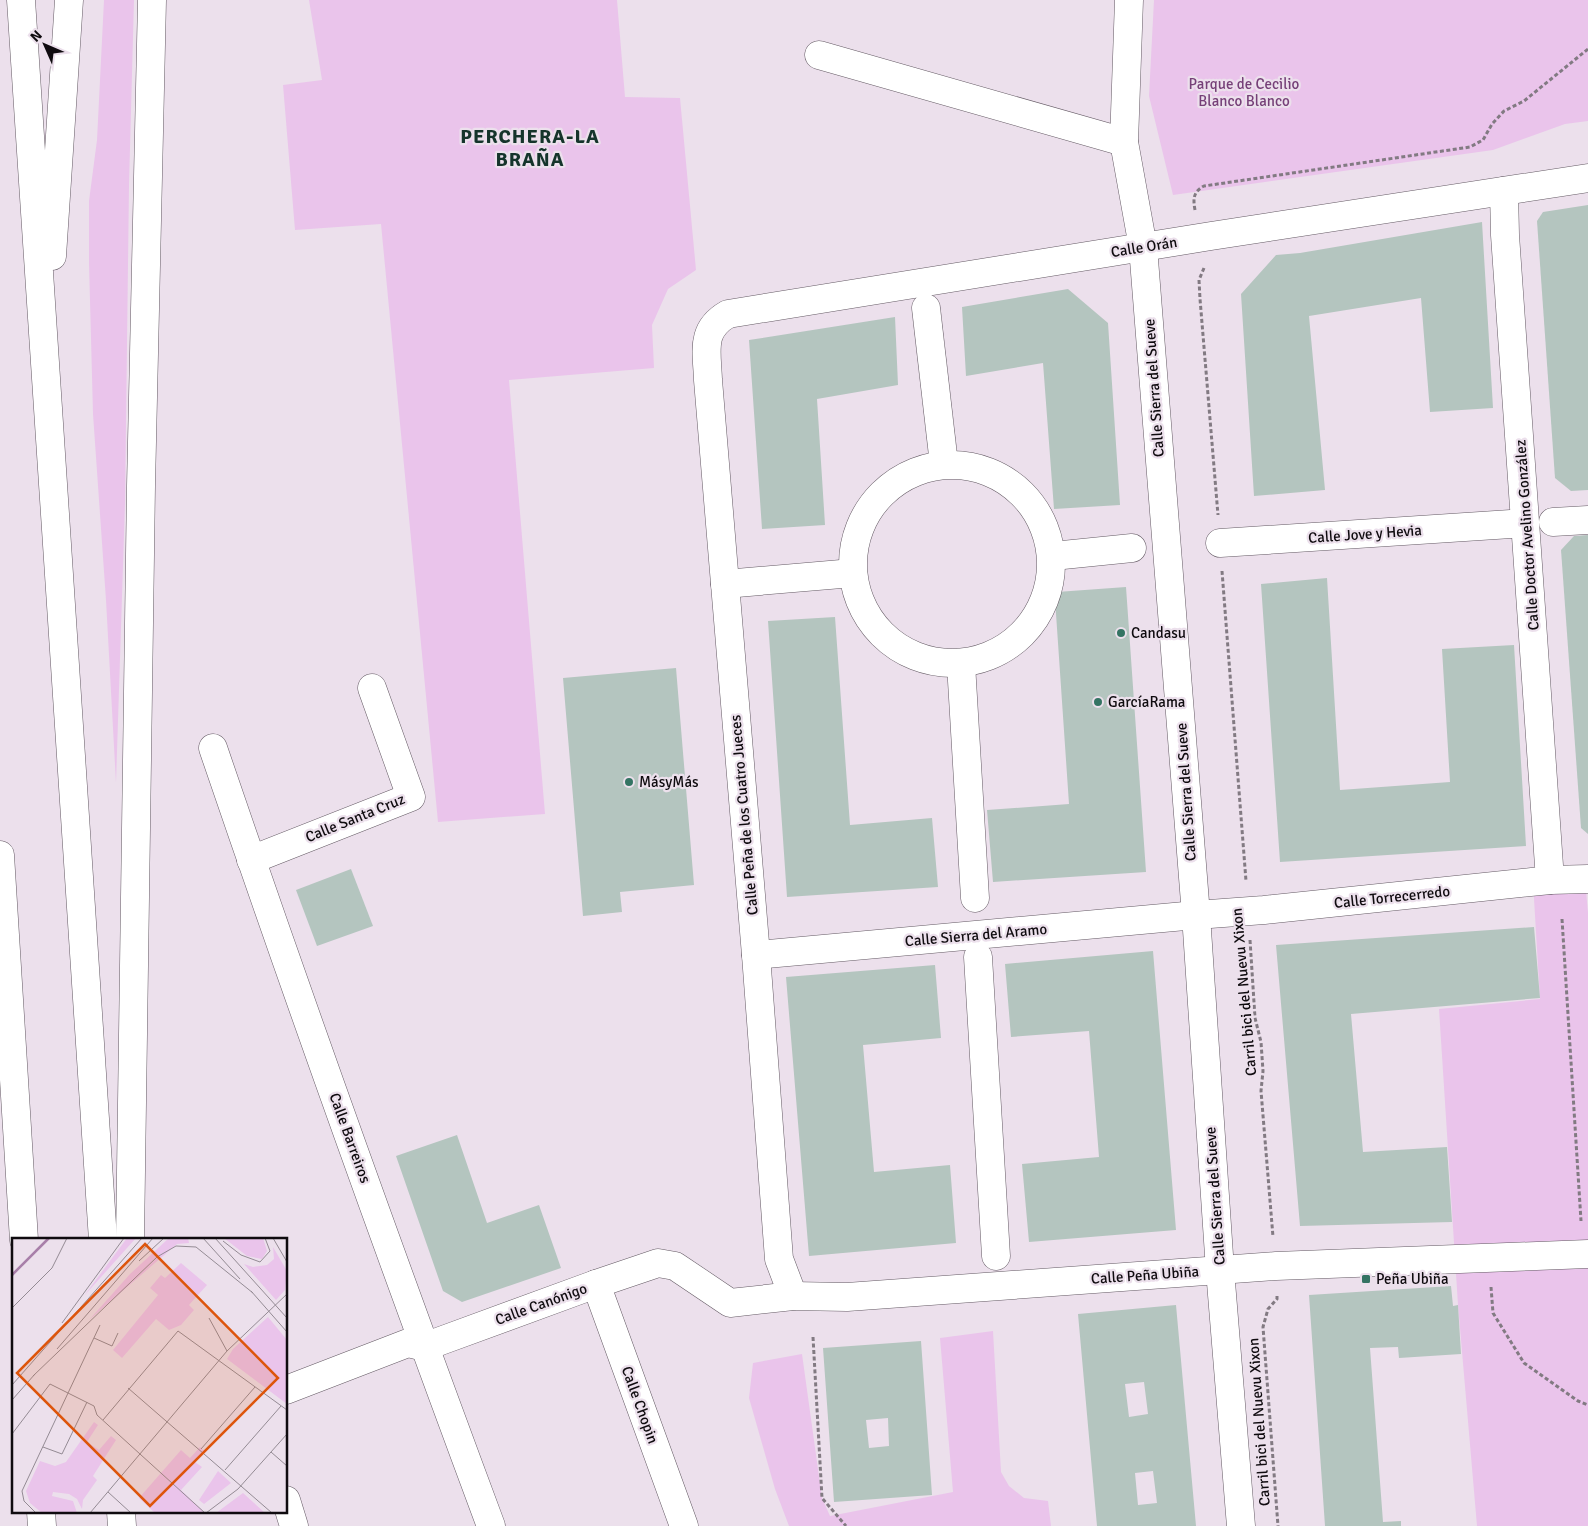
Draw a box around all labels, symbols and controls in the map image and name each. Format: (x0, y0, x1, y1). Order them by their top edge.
north arrow (20, 20, 70, 70)
text: N (27, 27, 46, 46)
park label: Parque de Cecilio Blanco Blanco (1189, 75, 1300, 110)
district label: PERCHERA-LA BRAÑA (460, 124, 600, 172)
street label: Calle Orán (1110, 233, 1178, 261)
street label: Calle Sierra del Sueve (1140, 318, 1168, 458)
street label: Calle Doctor Avelino González (1511, 439, 1543, 631)
street label: Calle Jove y Hevia (1308, 521, 1422, 547)
place label: Candasu (1131, 624, 1186, 642)
marker: Candasu (1115, 627, 1127, 639)
place label: GarcíaRama (1108, 693, 1185, 711)
marker: GarcíaRama (1092, 696, 1104, 708)
street label: Calle Peña de los Cuatro Jueces (726, 714, 762, 916)
street label: Calle Sierra del Sueve (1172, 722, 1200, 862)
place label: MásyMás (639, 773, 699, 791)
marker: MásyMás (623, 776, 635, 788)
street label: Calle Santa Cruz (303, 790, 408, 846)
street label: Calle Torrecerredo (1333, 882, 1451, 912)
street label: Carril bici del Nuevu Xixon (1228, 907, 1260, 1077)
street label: Calle Sierra del Aramo (904, 920, 1048, 950)
street label: Calle Barreiros (325, 1091, 375, 1186)
street label: Calle Sierra del Sueve (1201, 1126, 1229, 1266)
inset map (12, 1238, 288, 1514)
street label: Calle Peña Ubiña (1090, 1262, 1200, 1288)
place label: Peña Ubiña (1376, 1270, 1449, 1288)
marker: Peña Ubiña (1360, 1273, 1372, 1285)
street label: Calle Canónigo (493, 1279, 590, 1329)
street label: Carril bici del Nuevu Xixon (1244, 1337, 1274, 1507)
street label: Calle Chopin (618, 1364, 662, 1446)

